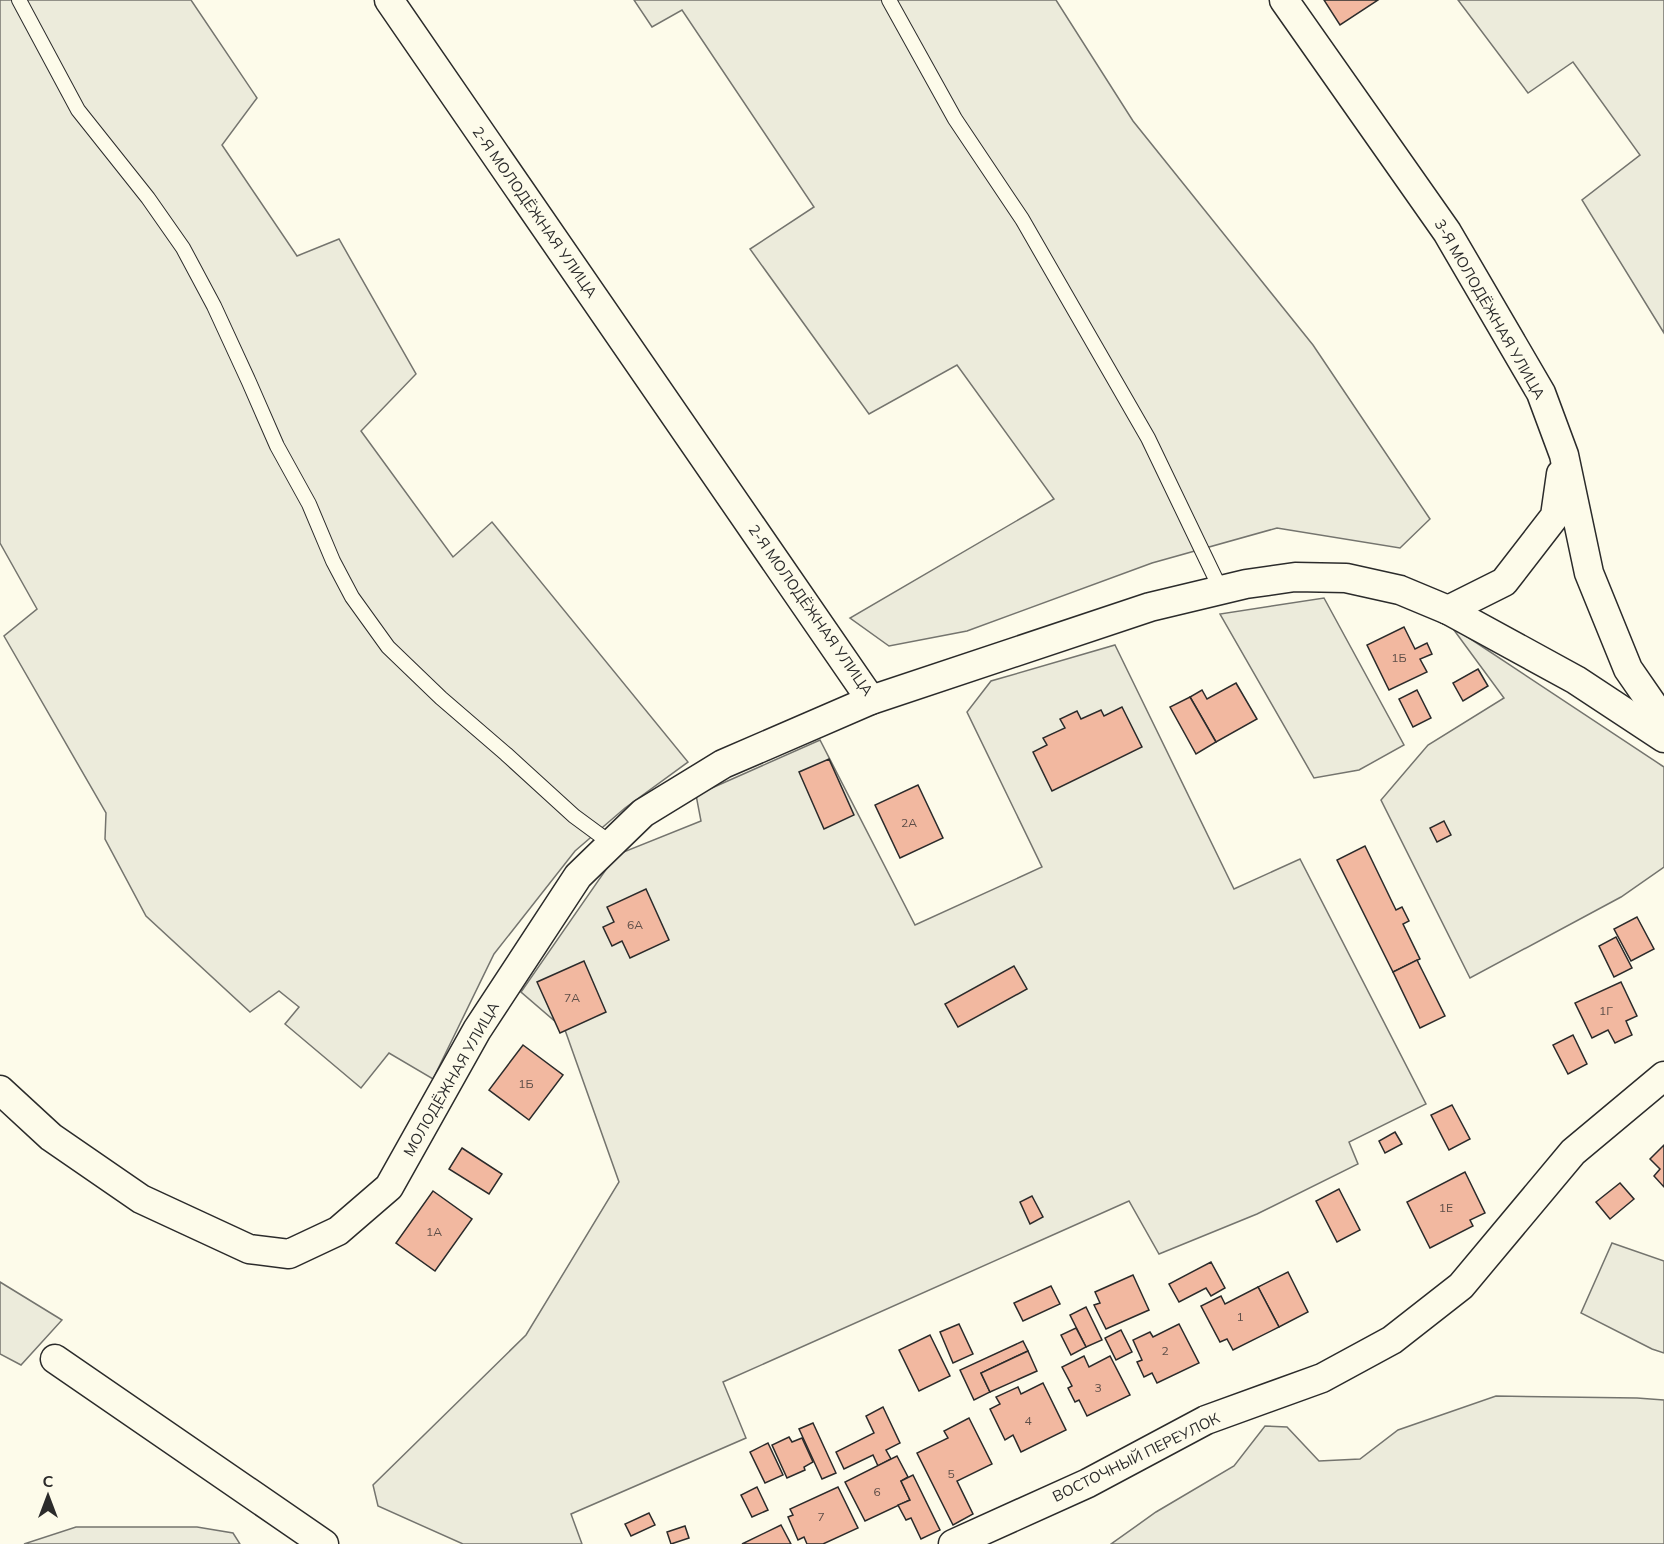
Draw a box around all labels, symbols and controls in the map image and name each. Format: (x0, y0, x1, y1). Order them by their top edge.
street label: 2-Я МОЛОДЁЖНАЯ УЛИЦА (468, 123, 602, 301)
street label: 3-Я МОЛОДЁЖНАЯ УЛИЦА (1431, 215, 1549, 403)
street label: 2-Я МОЛОДЁЖНАЯ УЛИЦА (744, 521, 878, 699)
house number: 1Б (1391, 650, 1407, 665)
house number: 2А (901, 815, 917, 830)
house number: 6А (627, 917, 643, 932)
house number: 7А (564, 990, 580, 1005)
street label: МОЛОДЁЖНАЯ УЛИЦА (399, 998, 503, 1160)
house number: 1Г (1599, 1003, 1613, 1018)
house number: 1Б (518, 1076, 534, 1091)
house number: 1Е (1439, 1200, 1453, 1215)
house number: 1А (426, 1224, 442, 1239)
house number: 1 (1236, 1309, 1244, 1324)
house number: 2 (1161, 1343, 1169, 1358)
house number: 3 (1094, 1380, 1102, 1395)
street label: ВОСТОЧНЫЙ ПЕРЕУЛОК (1049, 1408, 1223, 1506)
house number: 4 (1024, 1413, 1032, 1428)
north arrow (18, 1466, 78, 1526)
house number: 5 (947, 1466, 955, 1481)
text: С (43, 1471, 54, 1491)
house number: 6 (873, 1484, 881, 1499)
house number: 7 (817, 1509, 825, 1524)

